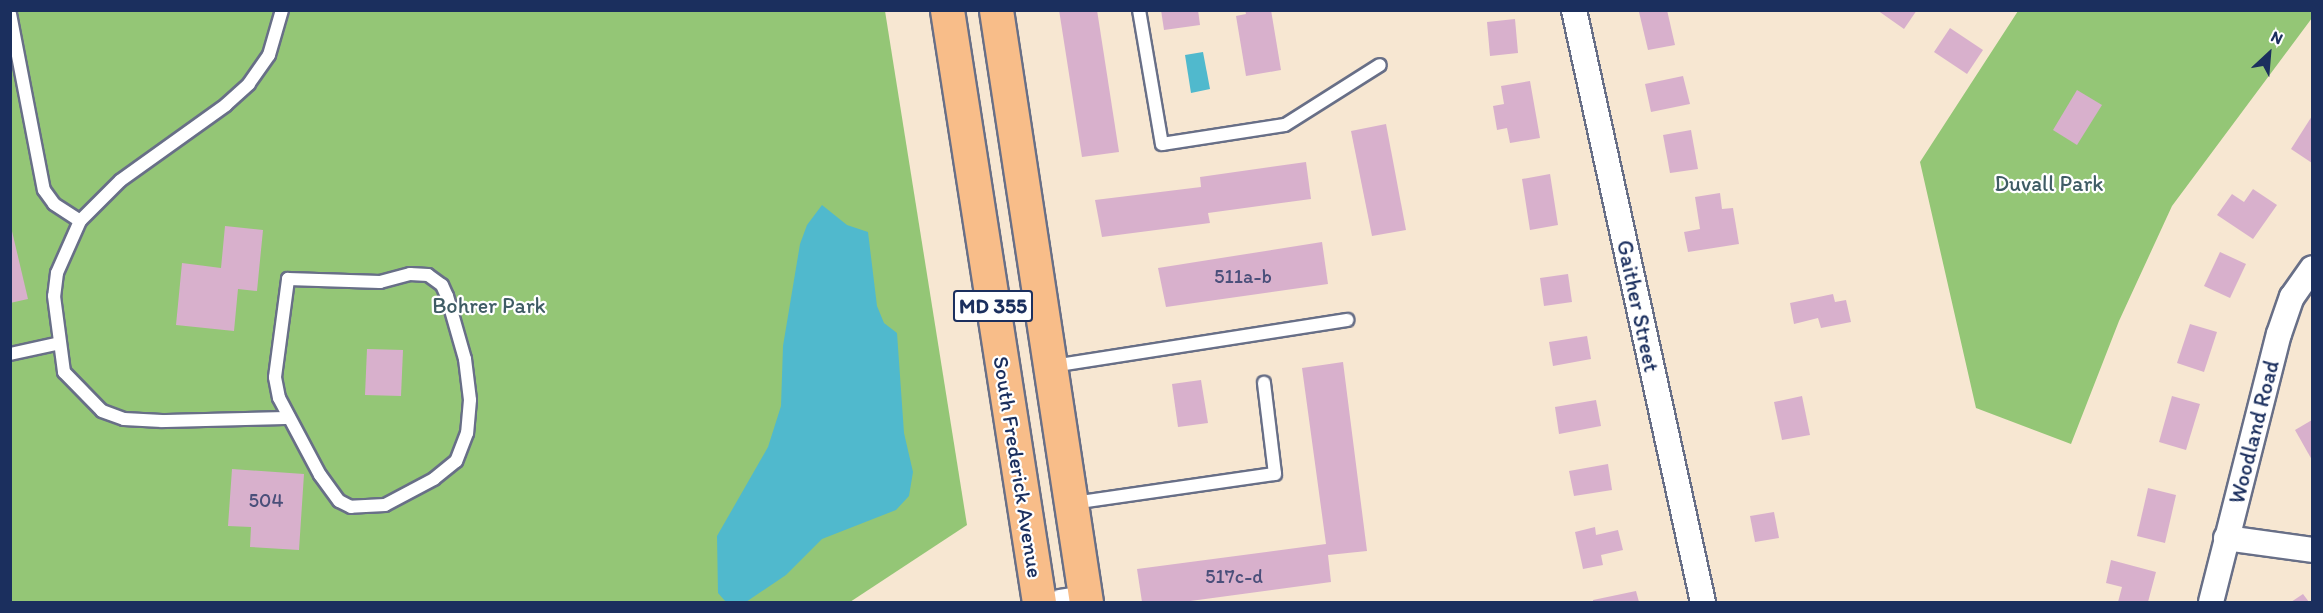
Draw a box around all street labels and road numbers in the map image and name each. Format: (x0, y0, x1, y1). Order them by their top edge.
street label: Gaither Street (1611, 238, 1665, 374)
road number: MD 355 (952, 288, 1034, 324)
street label: South Frederick Avenue (988, 355, 1048, 579)
street label: Woodland Road (2223, 357, 2285, 507)

